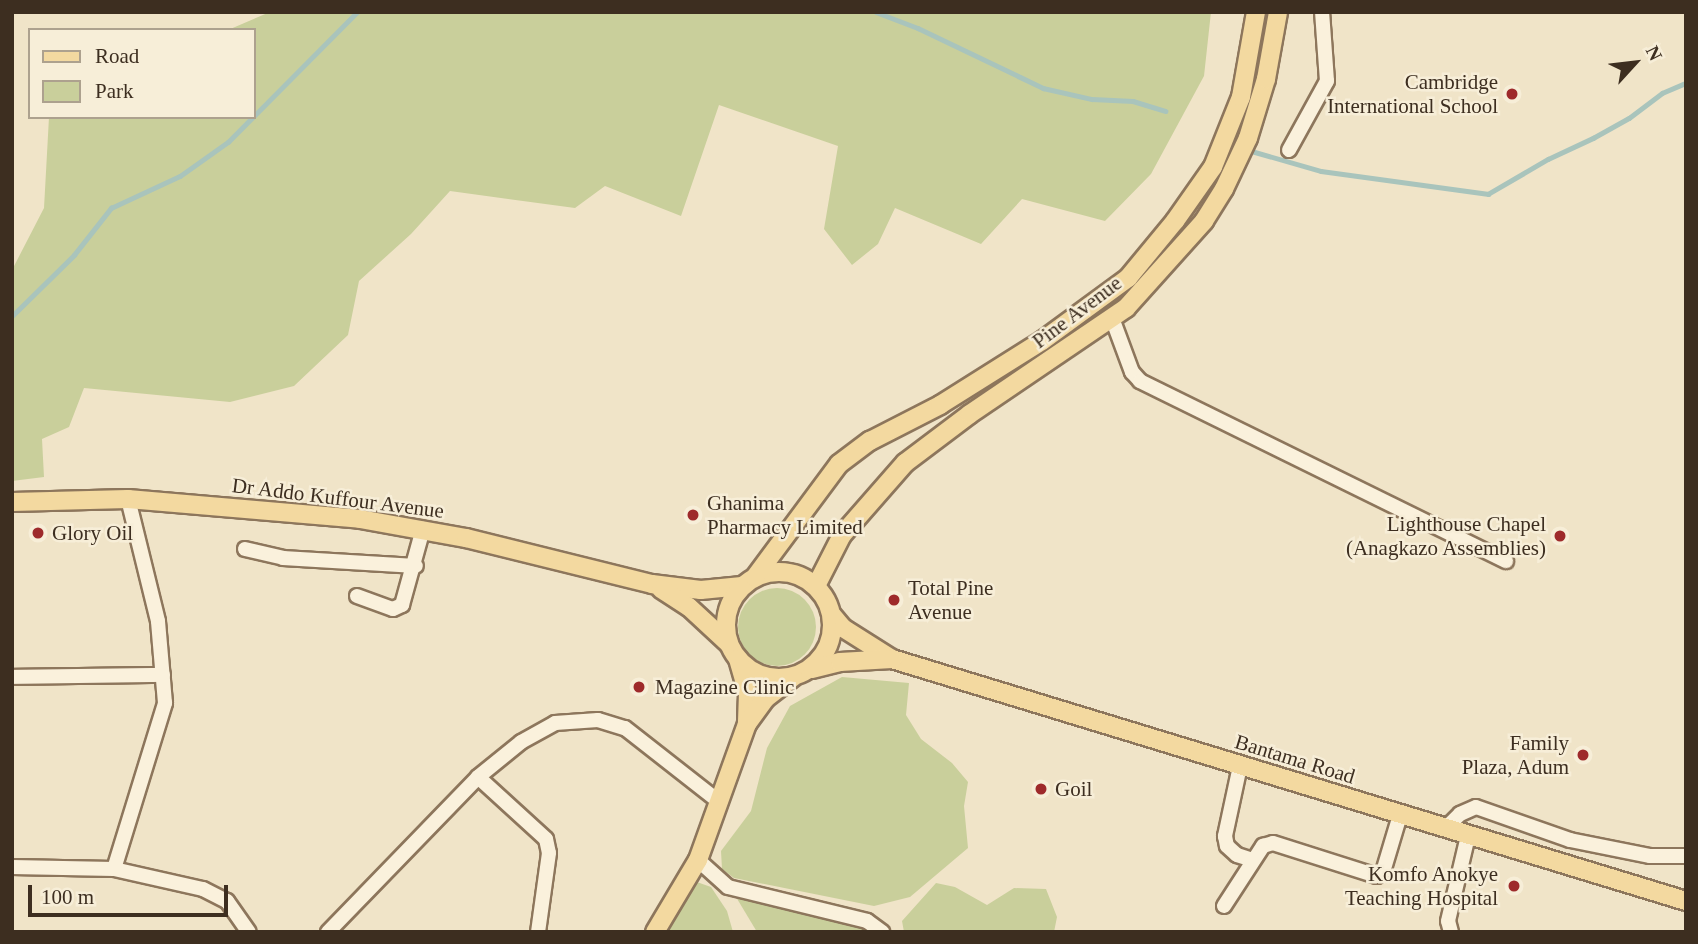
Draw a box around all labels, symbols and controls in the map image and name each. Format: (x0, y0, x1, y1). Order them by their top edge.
legend (28, 28, 256, 119)
north arrow (1600, 28, 1670, 98)
text: N (1642, 42, 1667, 64)
text: Road (95, 44, 139, 68)
place label: Cambridge International School (1327, 69, 1498, 119)
text: Park (95, 79, 134, 103)
marker: Cambridge International School (1504, 86, 1520, 102)
street label: Pine Avenue (1027, 270, 1127, 354)
street label: Dr Addo Kuffour Avenue (229, 472, 447, 524)
place label: Ghanima Pharmacy Limited (707, 490, 863, 540)
marker: Ghanima Pharmacy Limited (685, 507, 701, 523)
place label: Lighthouse Chapel (Anagkazo Assemblies) (1345, 511, 1546, 561)
place label: Glory Oil (52, 520, 133, 546)
marker: Glory Oil (30, 525, 46, 541)
marker: Lighthouse Chapel (Anagkazo Assemblies) (1552, 528, 1568, 544)
place label: Total Pine Avenue (908, 575, 993, 625)
marker: Total Pine Avenue (886, 592, 902, 608)
place label: Magazine Clinic (655, 674, 794, 700)
marker: Magazine Clinic (629, 677, 649, 697)
street label: Bantama Road (1232, 729, 1358, 789)
place label: Family Plaza, Adum (1461, 730, 1569, 780)
marker: Family Plaza, Adum (1575, 747, 1591, 763)
place label: Goil (1055, 776, 1092, 802)
marker: Goil (1033, 781, 1049, 797)
place label: Komfo Anokye Teaching Hospital (1345, 861, 1498, 911)
scale bar (32, 870, 231, 914)
marker: Komfo Anokye Teaching Hospital (1504, 876, 1524, 896)
text: 100 m (41, 885, 94, 909)

